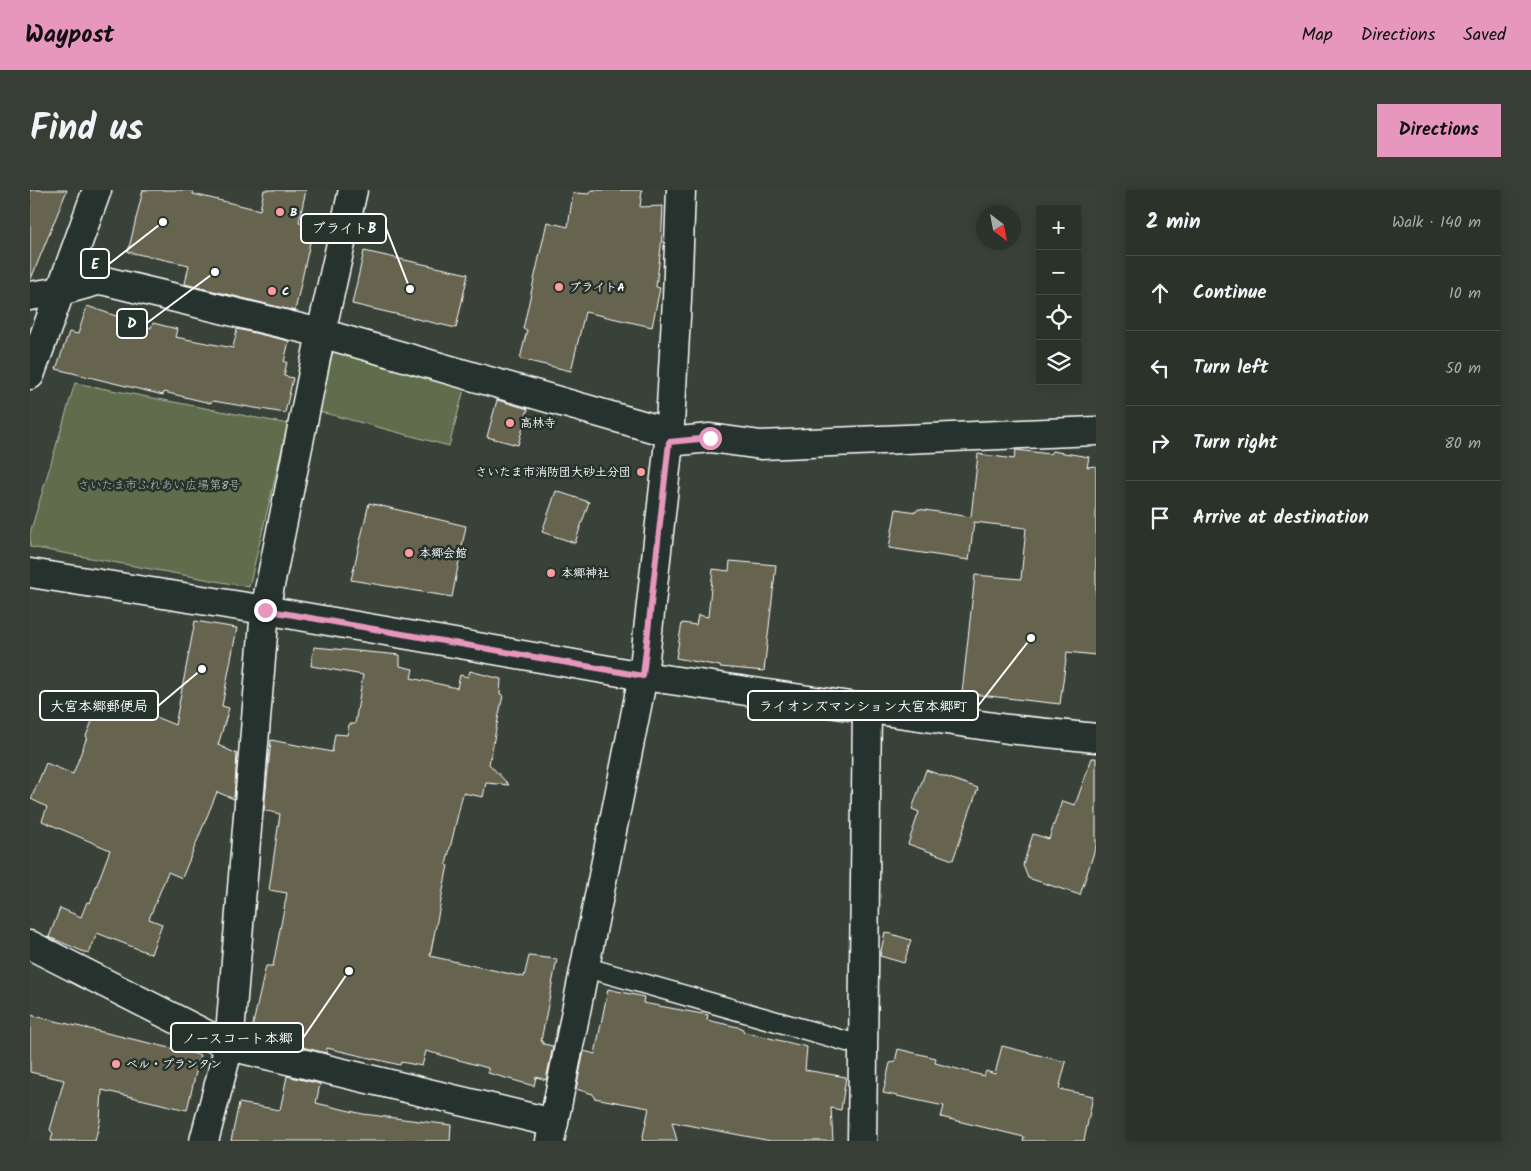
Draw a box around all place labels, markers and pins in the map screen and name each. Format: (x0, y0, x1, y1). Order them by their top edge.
place label: B (290, 203, 298, 222)
marker: B (274, 206, 286, 218)
callout: ブライトB (301, 214, 386, 243)
callout: E (81, 249, 109, 278)
place label: ブライトA (569, 278, 625, 297)
marker: ブライトA (553, 281, 565, 293)
place label: C (282, 282, 289, 301)
marker: C (266, 285, 278, 297)
callout: D (117, 309, 147, 338)
place label: 高林寺 (520, 414, 556, 433)
marker: 高林寺 (504, 417, 516, 429)
place label: さいたま市消防団大砂土分団 (475, 463, 631, 482)
marker: さいたま市消防団大砂土分団 (635, 466, 647, 478)
place label: 本郷会館 (419, 544, 467, 563)
marker: 本郷会館 (403, 547, 415, 559)
place label: 本郷神社 (561, 564, 609, 583)
marker: 本郷神社 (545, 567, 557, 579)
callout: 大宮本郷郵便局 (40, 691, 158, 720)
callout: ライオンズマンション大宮本郷町 (748, 691, 978, 720)
callout: ノースコート本郷 (171, 1023, 303, 1052)
place label: ベル・プランタン (126, 1055, 222, 1074)
marker: ベル・プランタン (110, 1058, 122, 1070)

